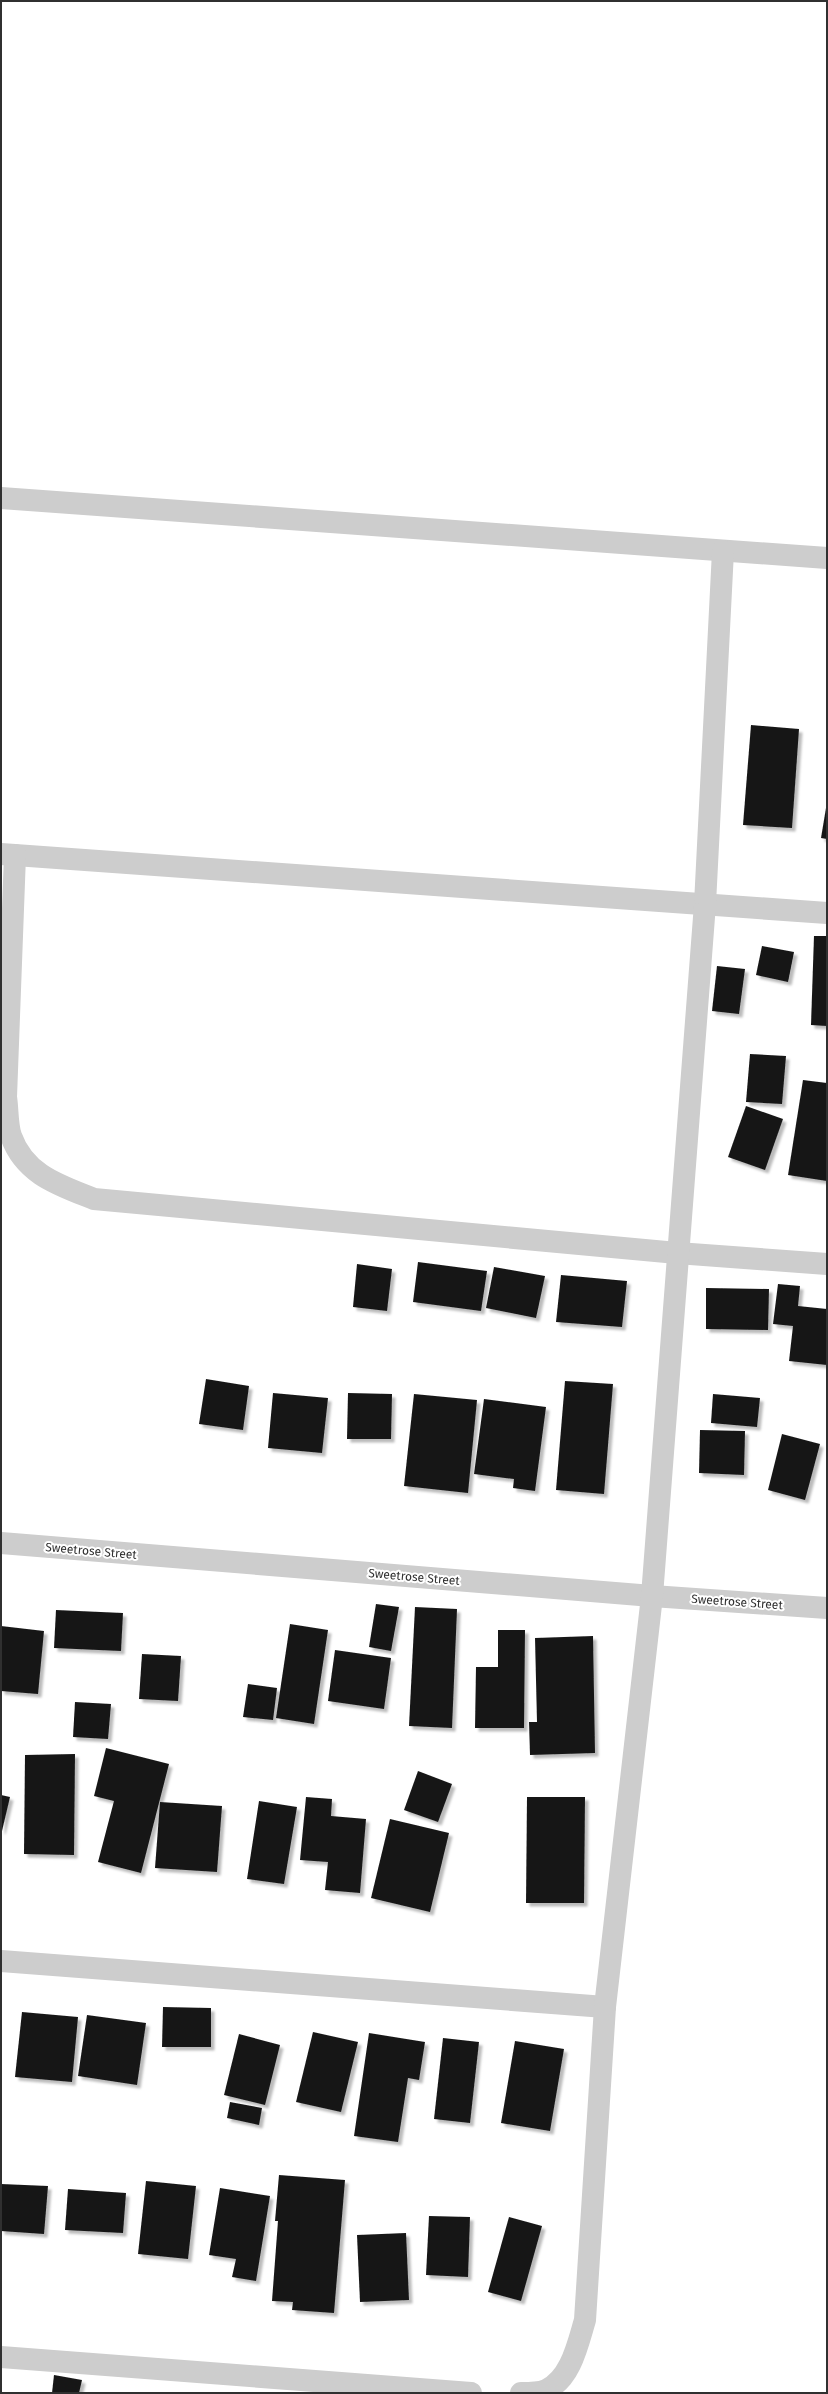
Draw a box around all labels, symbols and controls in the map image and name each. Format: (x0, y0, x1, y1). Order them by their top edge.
street label: Sweetrose Street (45, 1540, 138, 1562)
street label: Sweetrose Street (368, 1566, 461, 1588)
street label: Sweetrose Street (691, 1592, 784, 1612)

